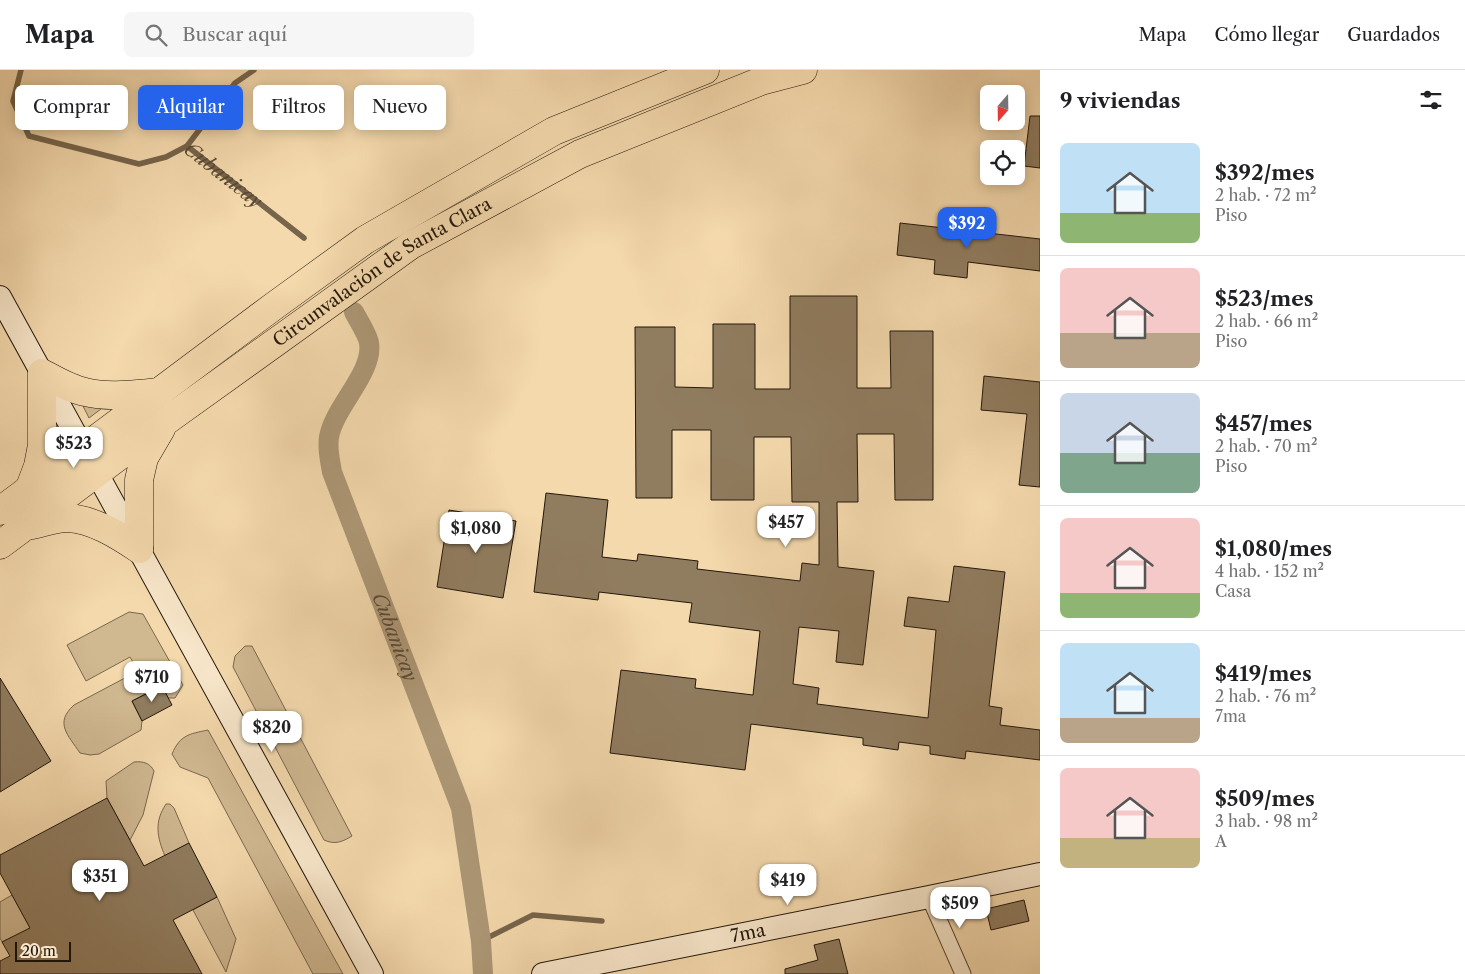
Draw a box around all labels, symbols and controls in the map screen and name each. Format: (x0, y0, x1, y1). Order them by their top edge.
search box (124, 12, 474, 57)
text: Mapa (25, 20, 94, 49)
icon: search (142, 21, 170, 49)
text: Buscar aquí (182, 23, 287, 46)
text: Mapa (1138, 24, 1187, 46)
text: Cómo llegar (1215, 24, 1319, 46)
text: Guardados (1347, 24, 1440, 46)
chip: Comprar (15, 85, 128, 130)
chip: Alquilar (138, 85, 243, 130)
chip: Filtros (253, 85, 344, 130)
chip: Nuevo (354, 85, 446, 130)
north arrow (980, 85, 1025, 130)
map controls (980, 85, 1025, 185)
icon: filters (1417, 86, 1445, 114)
text: 9 viviendas (1060, 88, 1181, 113)
water label: Cubanicay (180, 137, 267, 213)
button: locate (980, 140, 1025, 185)
text: $392/mes (1215, 160, 1315, 185)
icon: home (1100, 163, 1160, 223)
text: 2 hab. · 72 m² (1215, 185, 1317, 205)
street label: Circunvalación de Santa Clara (269, 192, 496, 352)
text: Piso (1215, 205, 1247, 225)
pin: $392 (937, 206, 997, 249)
text: $392 (949, 213, 985, 233)
text: $523/mes (1215, 286, 1313, 311)
icon: home (1100, 288, 1160, 348)
text: 2 hab. · 66 m² (1215, 311, 1318, 331)
text: Piso (1215, 331, 1247, 351)
text: $457/mes (1215, 411, 1312, 436)
icon: home (1100, 413, 1160, 473)
pin: $523 (44, 426, 104, 469)
text: $523 (56, 433, 92, 453)
text: 2 hab. · 70 m² (1215, 436, 1318, 456)
text: Piso (1215, 456, 1247, 476)
pin: $457 (756, 506, 816, 548)
pin: $1,080 (435, 512, 517, 554)
text: $457 (768, 512, 804, 532)
text: $1,080 (451, 518, 501, 538)
text: $1,080/mes (1215, 536, 1332, 561)
icon: home (1100, 538, 1160, 598)
text: 4 hab. · 152 m² (1215, 561, 1324, 581)
text: Casa (1215, 581, 1251, 601)
water label: Cubanicay (367, 589, 422, 685)
pin: $710 (122, 660, 182, 703)
text: $419/mes (1215, 661, 1312, 686)
icon: home (1100, 663, 1160, 723)
text: $710 (135, 667, 169, 687)
text: 2 hab. · 76 m² (1215, 686, 1316, 706)
text: 7ma (1215, 706, 1246, 726)
pin: $820 (242, 710, 302, 753)
text: $820 (253, 717, 291, 737)
text: $509/mes (1215, 786, 1315, 811)
icon: home (1100, 788, 1160, 848)
text: 3 hab. · 98 m² (1215, 811, 1318, 831)
text: A (1215, 831, 1227, 851)
pin: $351 (70, 860, 130, 902)
pin: $419 (758, 864, 818, 906)
text: $351 (83, 866, 117, 886)
text: $419 (770, 870, 806, 890)
pin: $509 (930, 886, 990, 929)
text: $509 (941, 893, 979, 913)
street label: 7ma (729, 919, 768, 947)
scale bar (15, 939, 71, 962)
text: 20 m (22, 942, 56, 960)

